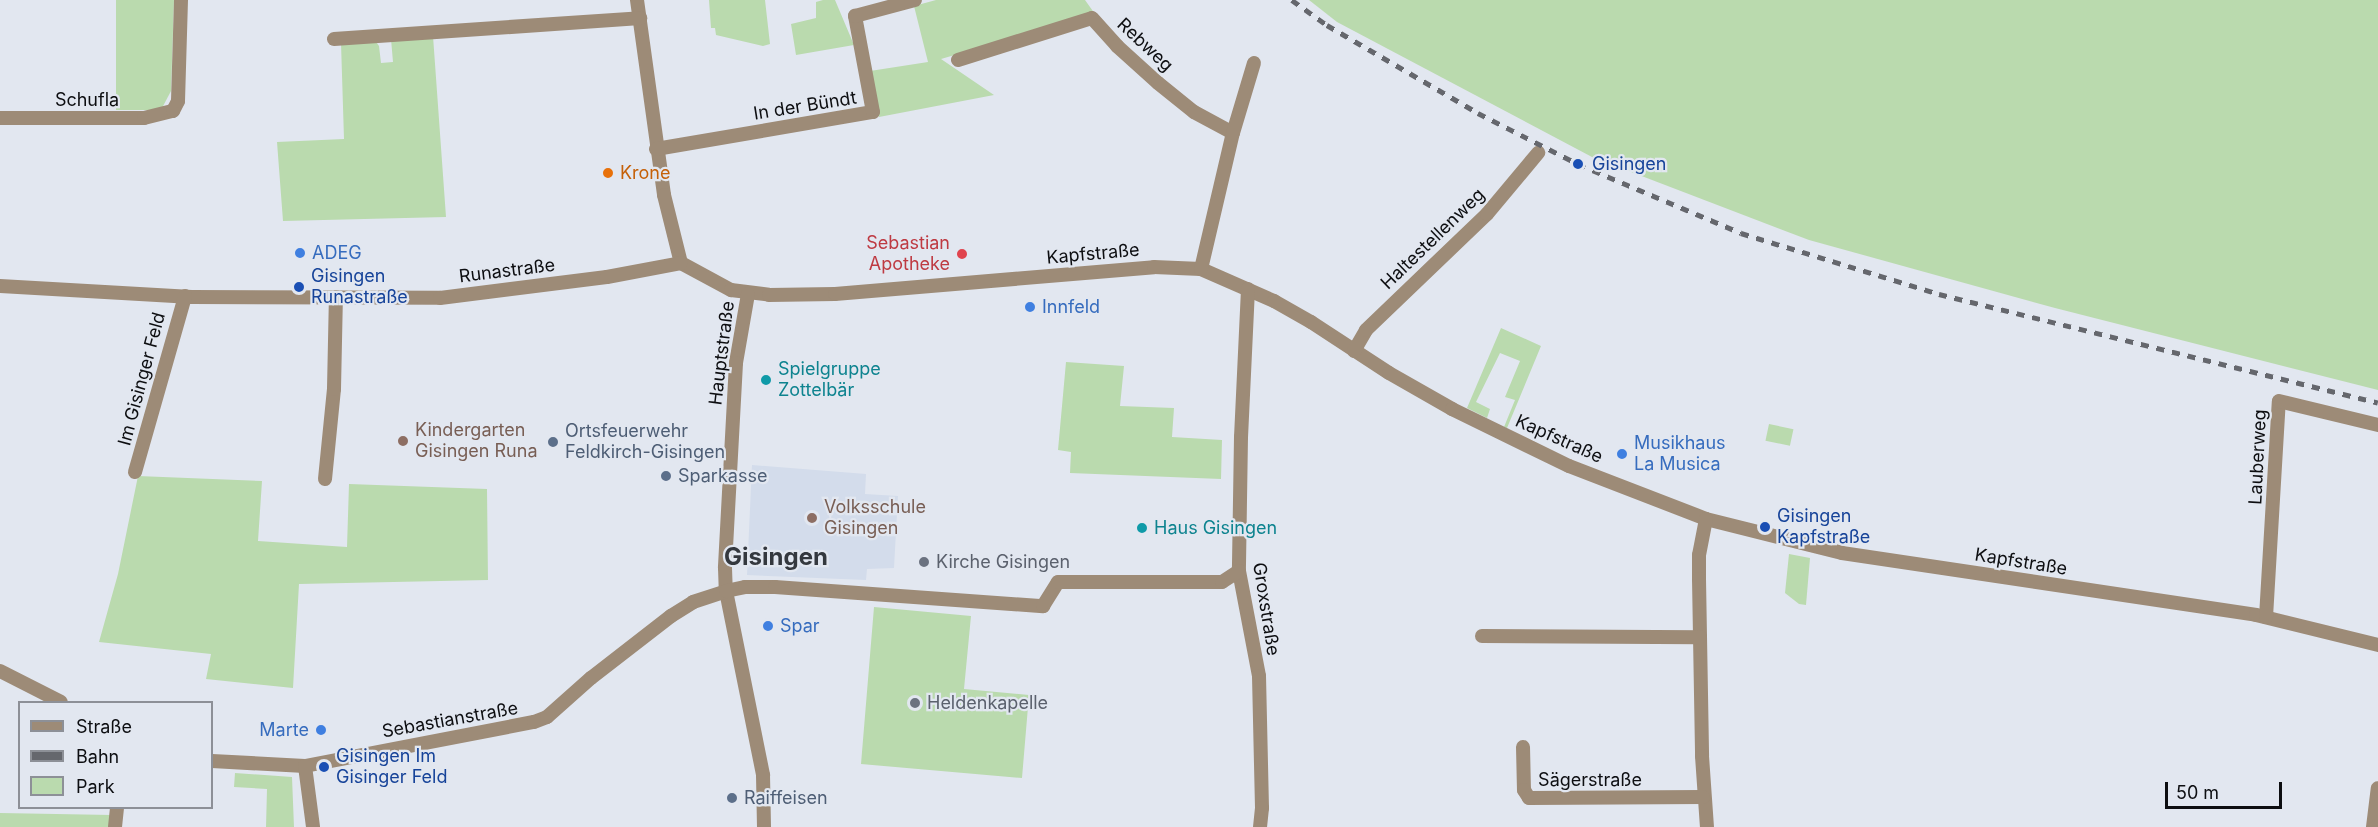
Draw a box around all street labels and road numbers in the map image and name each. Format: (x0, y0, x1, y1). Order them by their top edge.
street label: Rebweg (1113, 14, 1177, 76)
street label: In der Bündt (752, 87, 858, 125)
street label: Schufla (55, 89, 119, 111)
street label: Haltestellenweg (1377, 184, 1489, 294)
street label: Kapfstraße (1046, 239, 1140, 269)
street label: Runastraße (458, 254, 556, 288)
street label: Hauptstraße (705, 300, 739, 406)
street label: Im Gisinger Feld (114, 310, 170, 448)
street label: Lauberweg (2245, 409, 2271, 505)
street label: Kapfstraße (1512, 410, 1606, 468)
street label: Kapfstraße (1973, 544, 2069, 580)
street label: Groxstraße (1248, 561, 1284, 657)
street label: Sebastianstraße (380, 697, 520, 743)
street label: Sägerstraße (1538, 769, 1642, 791)

